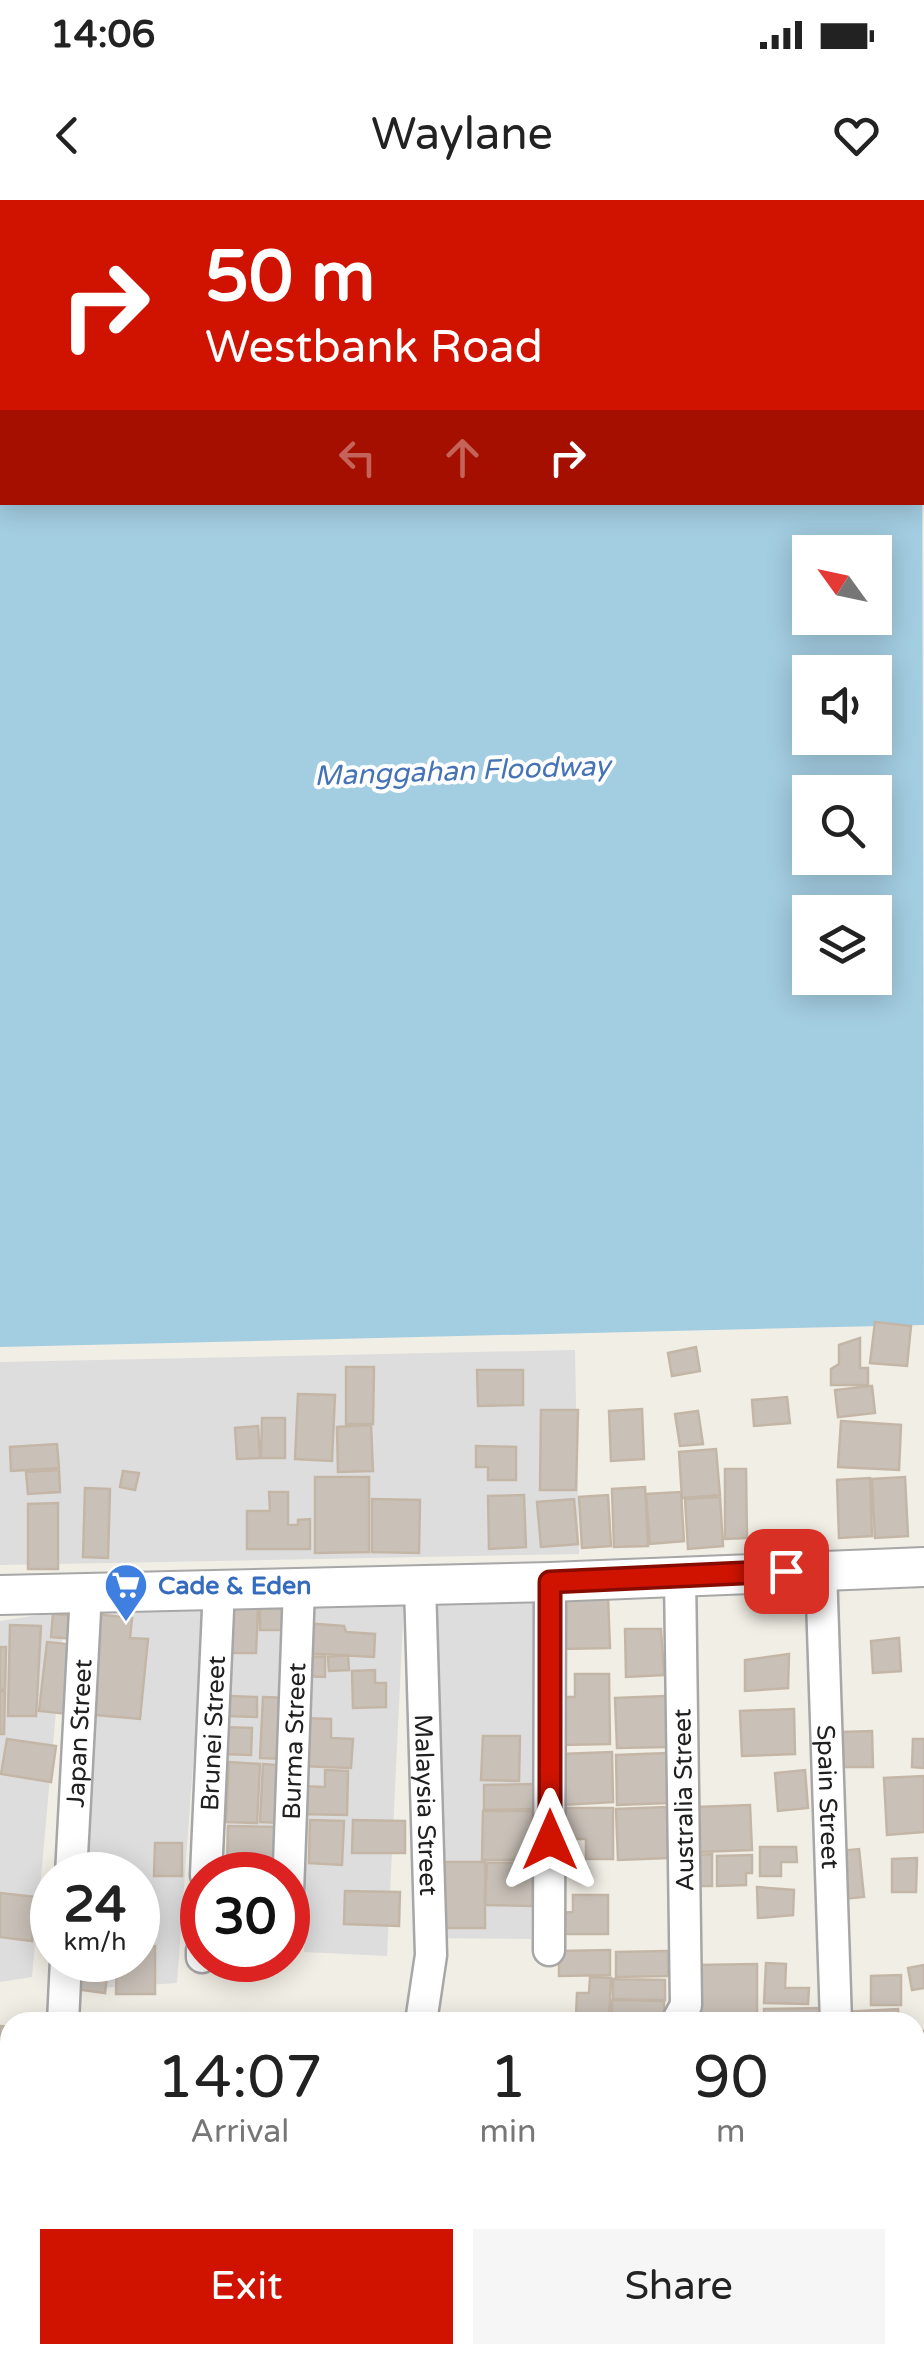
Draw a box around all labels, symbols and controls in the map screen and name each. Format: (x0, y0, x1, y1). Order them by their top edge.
text: 14:06 (50, 12, 155, 58)
icon: back (40, 108, 95, 163)
text: Waylane (371, 108, 553, 162)
icon: heart (829, 108, 884, 163)
text: 50 m (205, 236, 375, 320)
icon: right (40, 240, 170, 370)
text: Westbank Road (205, 321, 543, 375)
icon: left (330, 430, 385, 485)
icon: ahead (435, 430, 490, 485)
icon: right (540, 430, 595, 485)
north arrow (792, 535, 892, 635)
map controls (792, 535, 892, 995)
button: sound (792, 655, 892, 755)
water label: Manggahan Floodway (313, 749, 614, 793)
button: search (792, 775, 892, 875)
button: layers (792, 895, 892, 995)
pin (744, 1529, 829, 1614)
icon: arrive (759, 1544, 814, 1599)
supermarket icon: Cade & Eden (103, 1562, 149, 1623)
place label: Cade & Eden (158, 1571, 311, 1601)
street label: Brunei Street (195, 1654, 232, 1812)
street label: Japan Street (61, 1658, 98, 1808)
street label: Burma Street (277, 1662, 312, 1820)
street label: Australia Street (667, 1708, 701, 1892)
street label: Malaysia Street (408, 1714, 443, 1897)
street label: Spain Street (810, 1724, 845, 1870)
position arrow (498, 1788, 602, 1892)
speed limit sign: 30 (180, 1852, 310, 1982)
text: 24 (64, 1875, 126, 1935)
text: km/h (64, 1927, 126, 1957)
text: 14:07 (157, 2042, 323, 2114)
text: 1 (489, 2042, 527, 2114)
text: 90 (693, 2042, 768, 2114)
text: Arrival (190, 2113, 289, 2151)
text: min (480, 2113, 536, 2151)
text: m (716, 2113, 745, 2151)
button: Exit (40, 2229, 453, 2344)
button: Share (473, 2229, 885, 2344)

